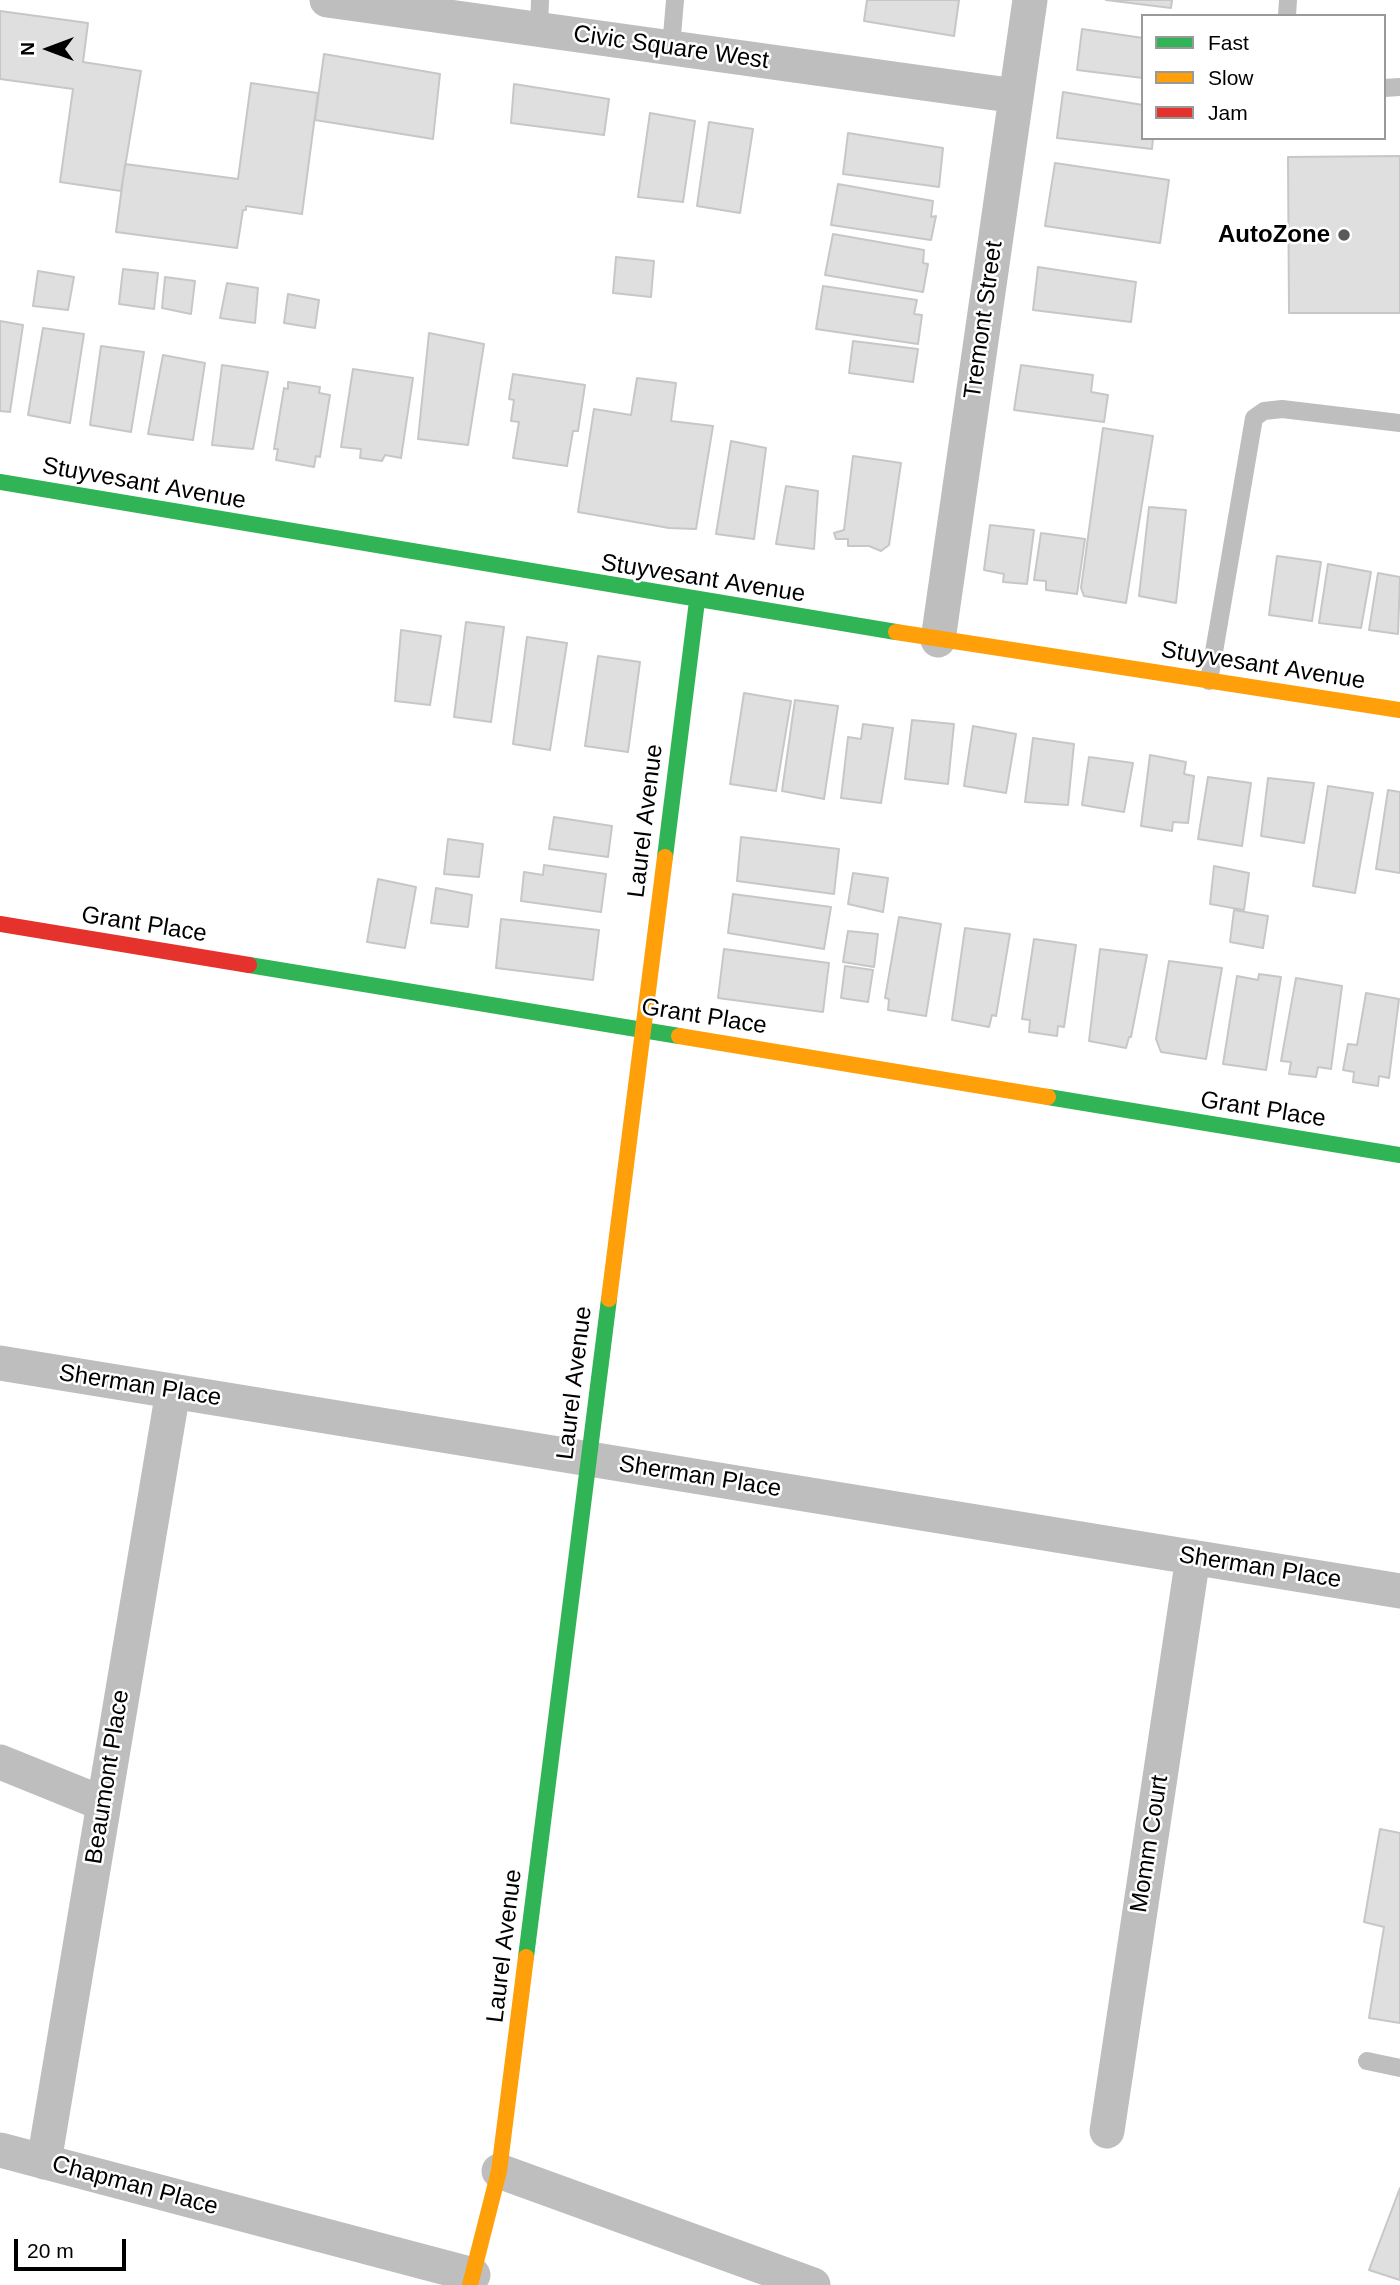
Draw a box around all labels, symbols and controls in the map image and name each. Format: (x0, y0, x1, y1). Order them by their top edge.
north arrow (14, 14, 84, 84)
legend (1141, 14, 1386, 140)
street label: Civic Square West (571, 20, 771, 76)
text: Fast (1208, 31, 1249, 54)
text: N (17, 42, 38, 56)
text: Slow (1208, 66, 1254, 89)
text: Jam (1208, 101, 1248, 124)
place label: AutoZone (1218, 221, 1330, 249)
marker: AutoZone (1336, 227, 1352, 243)
street label: Tremont Street (959, 239, 1009, 401)
street label: Stuyvesant Avenue (40, 452, 248, 516)
street label: Stuyvesant Avenue (599, 549, 807, 609)
street label: Stuyvesant Avenue (1159, 636, 1367, 696)
street label: Laurel Avenue (622, 743, 670, 899)
street label: Grant Place (79, 901, 209, 949)
street label: Grant Place (639, 993, 769, 1041)
street label: Grant Place (1198, 1086, 1328, 1134)
street label: Laurel Avenue (551, 1305, 599, 1461)
street label: Sherman Place (57, 1359, 223, 1413)
street label: Sherman Place (617, 1450, 783, 1504)
street label: Sherman Place (1177, 1541, 1343, 1595)
street label: Beaumont Place (80, 1688, 136, 1866)
street label: Momm Court (1125, 1773, 1175, 1915)
street label: Laurel Avenue (481, 1868, 529, 2024)
street label: Chapman Place (49, 2150, 221, 2222)
scale bar (18, 2226, 130, 2270)
text: 20 m (27, 2239, 74, 2262)

